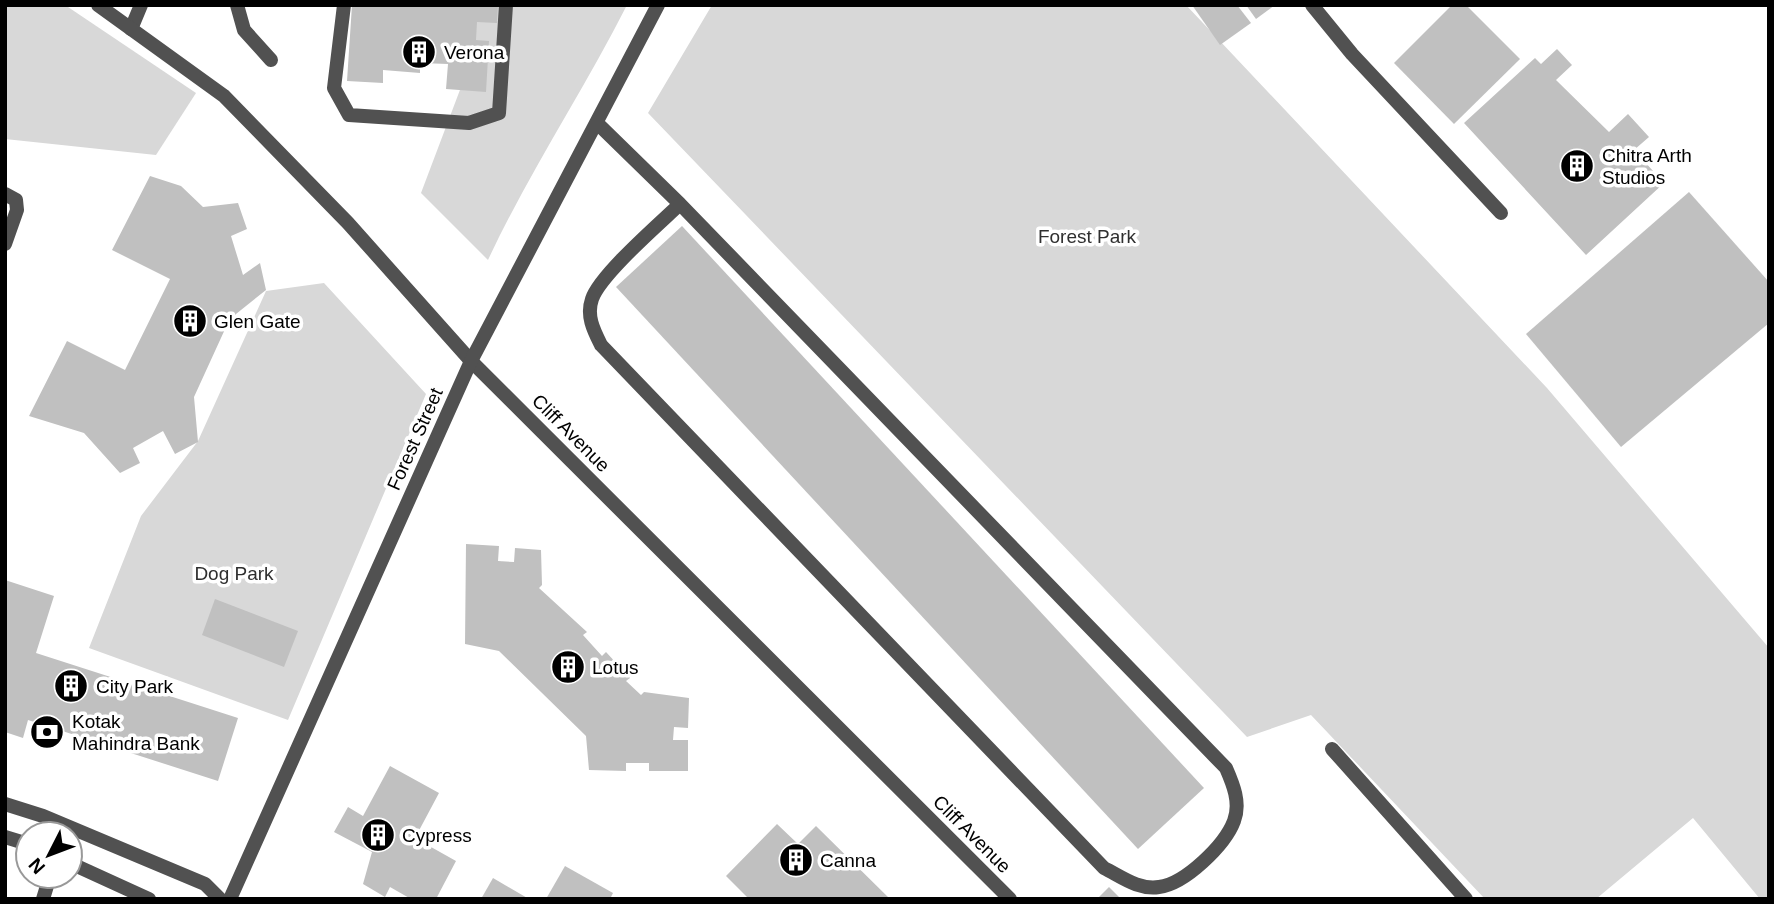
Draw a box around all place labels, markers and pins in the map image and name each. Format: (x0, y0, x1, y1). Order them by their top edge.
building icon: Verona (400, 33, 438, 71)
place label: Verona (444, 42, 505, 63)
place label: Chitra Arth Studios (1602, 145, 1692, 188)
building icon: Chitra Arth Studios (1558, 147, 1596, 185)
building icon: Glen Gate (171, 302, 209, 340)
place label: Glen Gate (214, 311, 301, 332)
building icon: Lotus (549, 648, 587, 686)
place label: Lotus (592, 657, 638, 678)
building icon: City Park (52, 667, 90, 705)
place label: City Park (96, 676, 174, 697)
place label: Kotak Mahindra Bank (72, 711, 200, 754)
bank icon: Kotak Mahindra Bank (28, 713, 66, 751)
building icon: Cypress (359, 816, 397, 854)
place label: Cypress (402, 825, 472, 846)
building icon: Canna (777, 841, 815, 879)
place label: Canna (820, 850, 876, 871)

